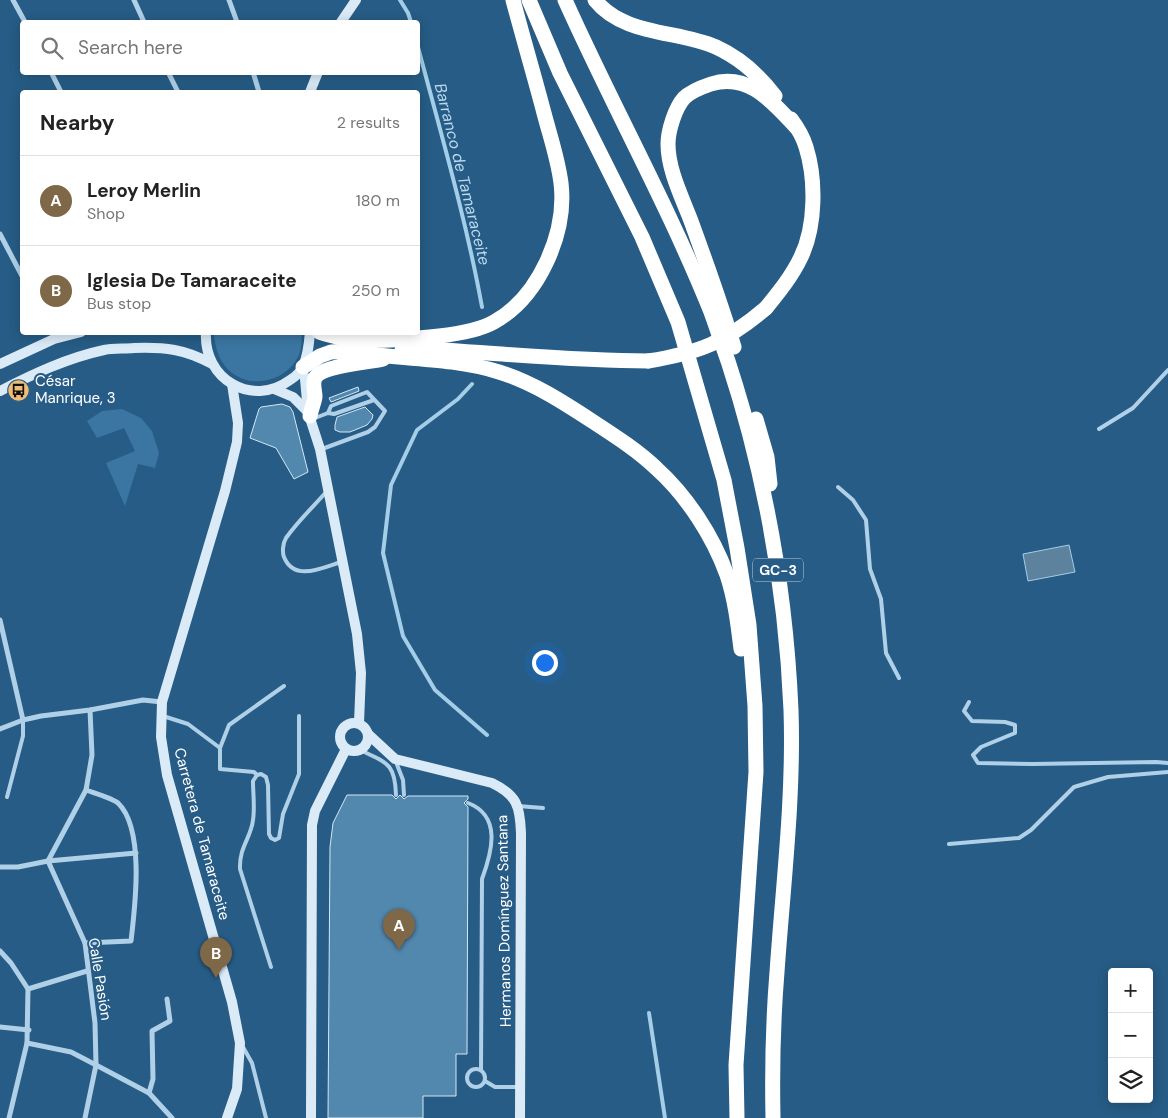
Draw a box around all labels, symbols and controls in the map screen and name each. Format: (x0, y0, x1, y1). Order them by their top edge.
search box (20, 20, 420, 75)
icon: search (38, 34, 66, 62)
text: Search here (78, 35, 183, 60)
water label: Barranco de Tamaraceite (430, 81, 495, 267)
text: Nearby (40, 109, 114, 137)
text: 2 results (337, 112, 400, 133)
text: Leroy Merlin (87, 178, 201, 203)
text: A (50, 190, 62, 211)
text: 180 m (356, 190, 400, 211)
text: Shop (87, 203, 125, 224)
text: Iglesia De Tamaraceite (87, 268, 297, 293)
text: B (51, 280, 61, 301)
text: 250 m (352, 280, 400, 301)
text: Bus stop (87, 293, 151, 314)
place label: César Manrique, 3 (35, 371, 116, 408)
bus stop icon: César Manrique, 3 (7, 378, 31, 402)
road number: GC-3 (753, 558, 803, 582)
your location (532, 650, 558, 676)
street label: Carretera de Tamaraceite (169, 746, 235, 922)
street label: Hermanos Domínguez Santana (492, 815, 516, 1027)
pin: A (383, 909, 415, 950)
street label: Calle Pasión (84, 936, 116, 1022)
pin: B (200, 937, 232, 978)
map controls (1108, 968, 1153, 1103)
button: + (1108, 968, 1153, 1013)
button: − (1108, 1013, 1153, 1058)
button: layers (1108, 1058, 1153, 1103)

